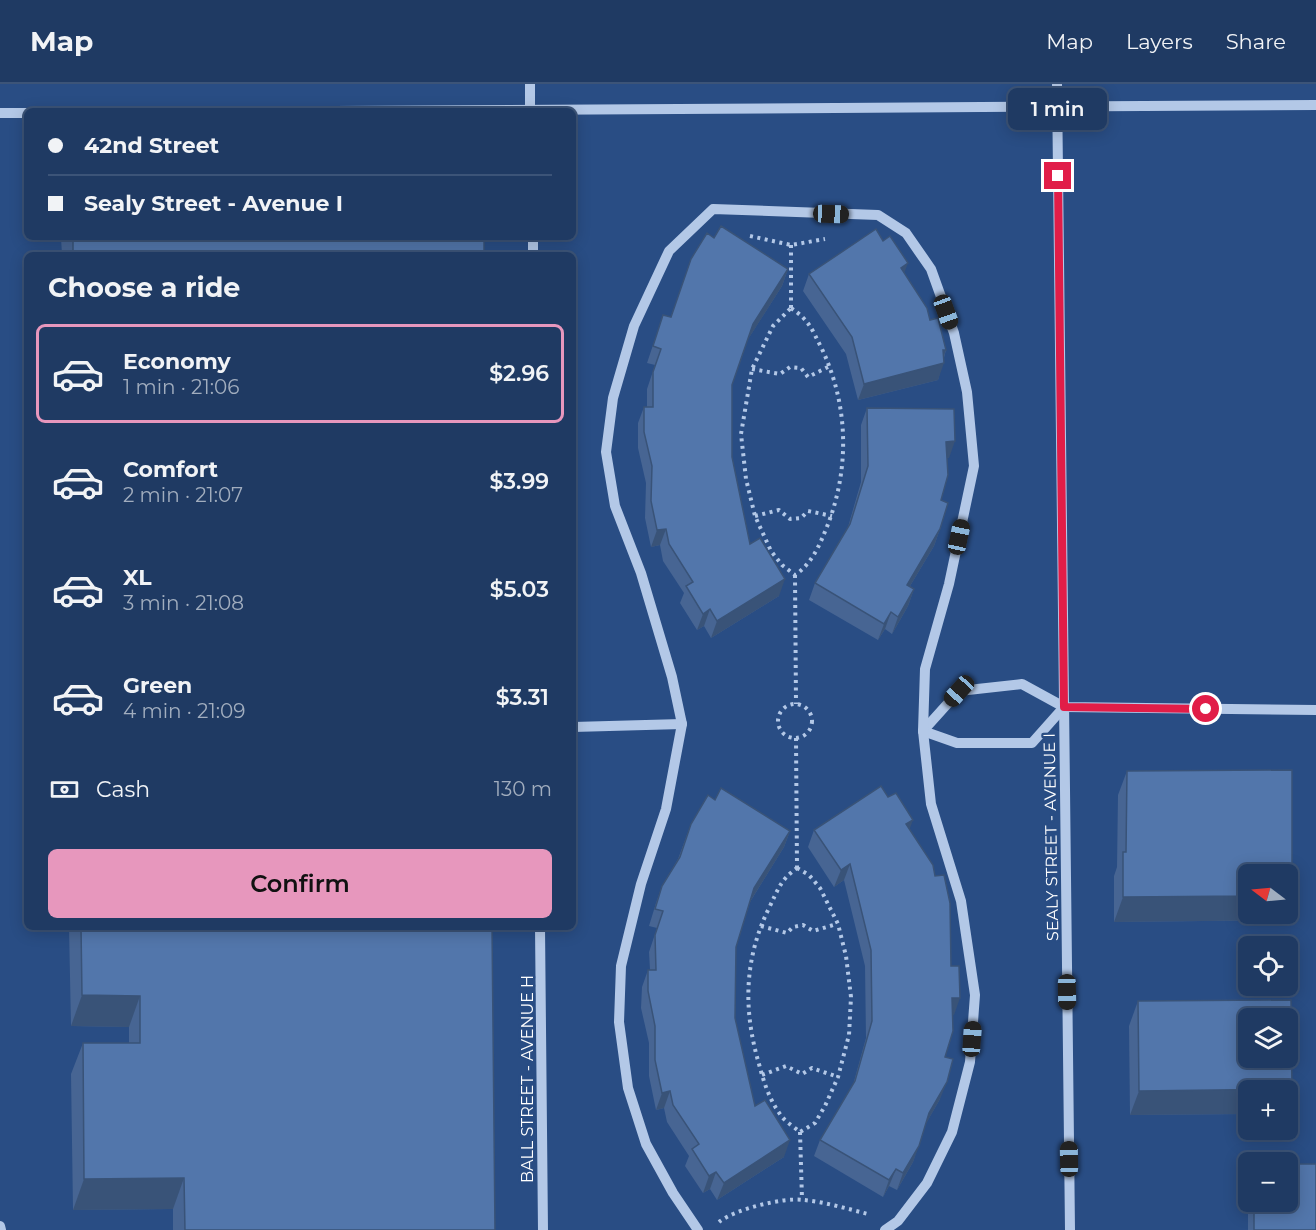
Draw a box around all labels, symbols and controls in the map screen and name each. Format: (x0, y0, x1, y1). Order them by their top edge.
text: Map (30, 24, 93, 58)
text: Map (1046, 29, 1093, 54)
text: Layers (1126, 29, 1193, 54)
text: Share (1226, 29, 1286, 54)
callout: 1 min (1008, 89, 1108, 131)
text: 1 min (1031, 97, 1084, 121)
text: 42nd Street (84, 132, 219, 159)
route end (1044, 162, 1071, 189)
text: Sealy Street - Avenue I (84, 190, 343, 217)
car (813, 204, 849, 224)
text: Choose a ride (48, 271, 240, 304)
car (931, 292, 961, 332)
icon: car (51, 347, 105, 401)
text: Economy (123, 348, 231, 375)
text: $2.96 (489, 360, 549, 387)
text: 1 min · 21:06 (123, 375, 239, 399)
icon: car (51, 455, 105, 509)
text: Comfort (123, 456, 218, 483)
text: $3.99 (490, 468, 549, 495)
text: 2 min · 21:07 (123, 483, 243, 507)
car (946, 518, 972, 556)
icon: car (51, 563, 105, 617)
text: XL (123, 564, 152, 591)
text: $5.03 (490, 576, 549, 603)
text: 3 min · 21:08 (123, 591, 244, 615)
icon: car (51, 671, 105, 725)
text: Green (123, 672, 192, 699)
car (940, 672, 978, 710)
text: $3.31 (496, 684, 549, 711)
route start (1192, 695, 1219, 722)
text: 4 min · 21:09 (123, 699, 245, 723)
street label: SEALY STREET - AVENUE I (1040, 733, 1062, 941)
icon: cash (48, 773, 81, 806)
text: Cash (96, 776, 150, 803)
text: 130 m (494, 777, 552, 801)
button: Confirm (48, 849, 552, 918)
north arrow (1238, 864, 1298, 924)
map controls (1238, 864, 1298, 1212)
button: locate (1238, 936, 1298, 996)
car (1058, 974, 1076, 1010)
street label: BALL STREET - AVENUE H (518, 975, 537, 1183)
button: layers (1238, 1008, 1298, 1068)
car (962, 1020, 982, 1058)
button: + (1238, 1080, 1298, 1140)
car (1060, 1141, 1078, 1177)
button: − (1238, 1152, 1298, 1212)

